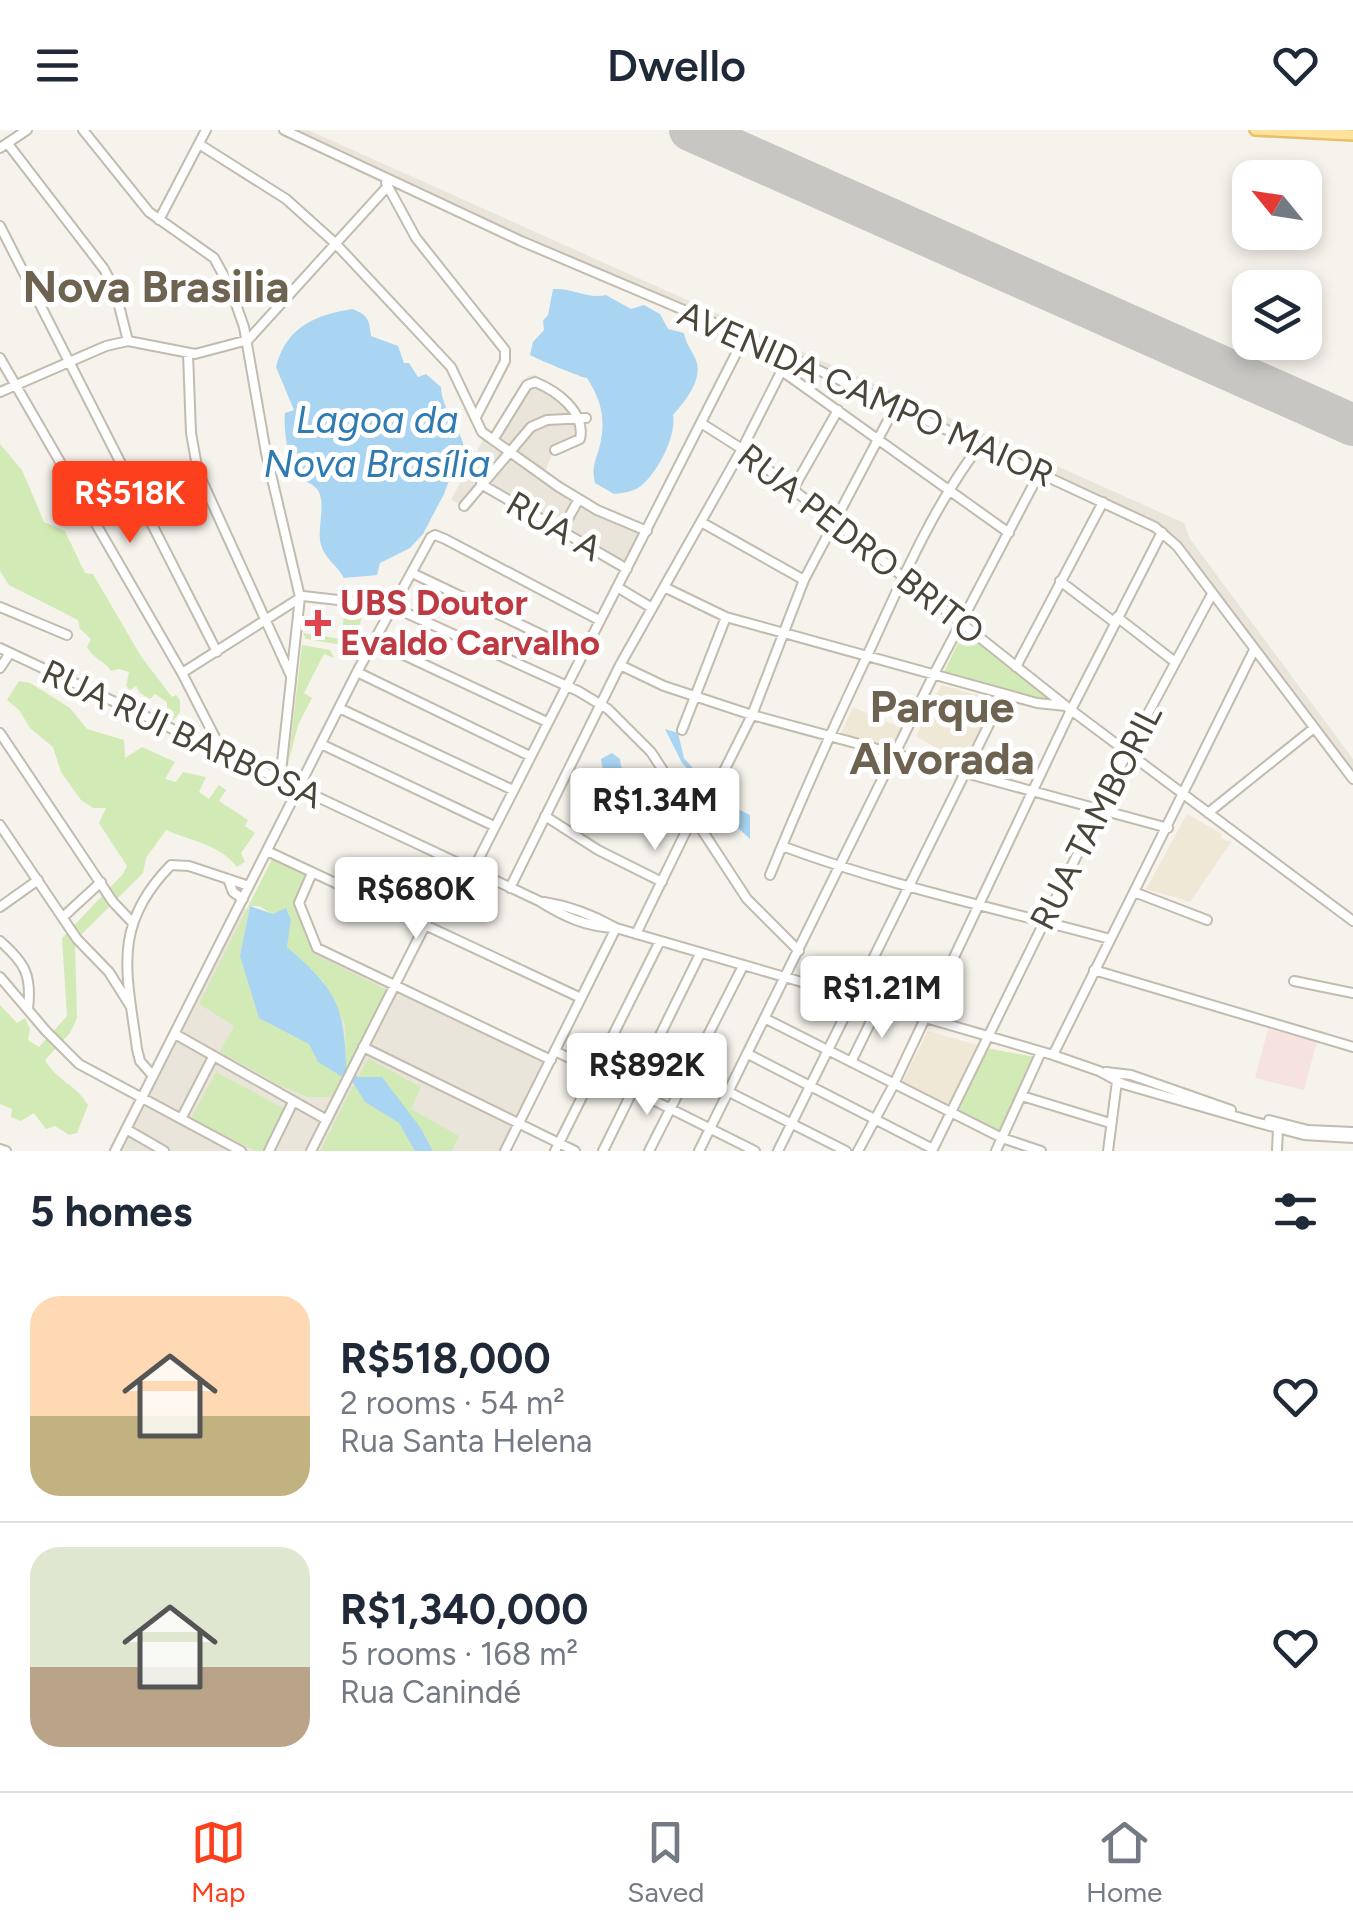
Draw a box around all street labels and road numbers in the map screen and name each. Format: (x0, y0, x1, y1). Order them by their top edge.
street label: AVENIDA CAMPO MAIOR (672, 292, 1060, 496)
street label: RUA PEDRO BRITO (729, 435, 993, 653)
street label: RUA A (499, 482, 609, 570)
street label: RUA RUI BARBOSA (35, 651, 329, 818)
street label: RUA TAMBORIL (1021, 697, 1171, 937)

